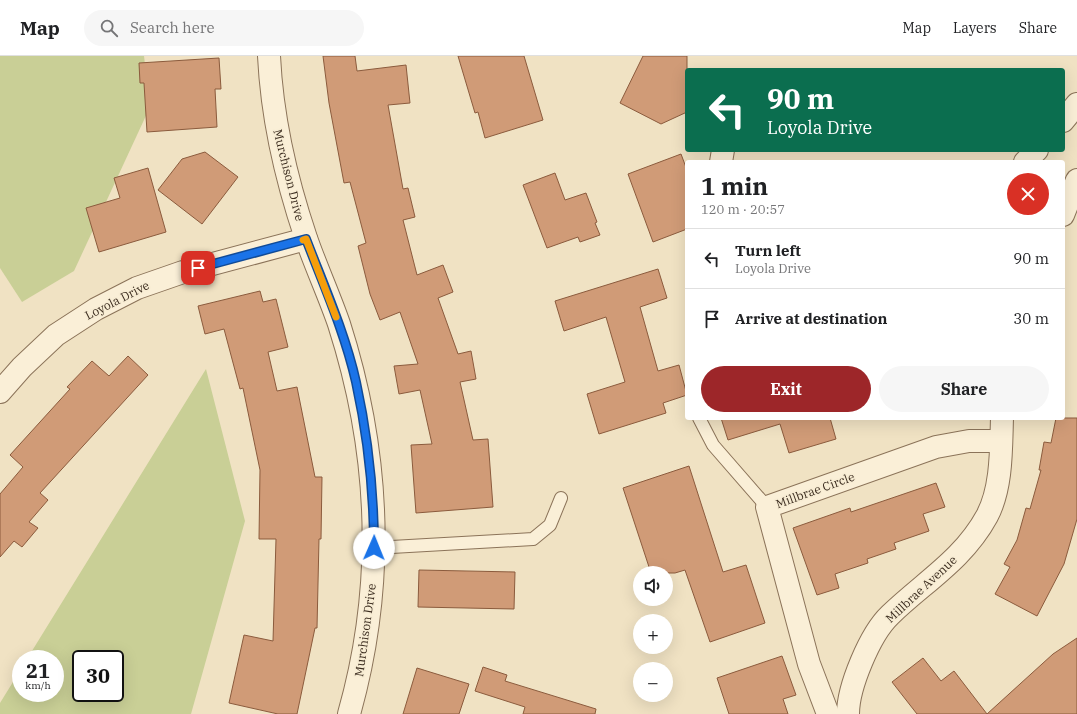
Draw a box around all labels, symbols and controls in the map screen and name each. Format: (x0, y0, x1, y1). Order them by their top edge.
search box (84, 10, 364, 46)
text: Map (20, 16, 60, 40)
icon: search (98, 17, 120, 39)
text: Search here (130, 18, 214, 37)
text: Map (903, 19, 931, 37)
text: Layers (953, 19, 997, 37)
text: Share (1019, 19, 1057, 37)
text: 90 m (767, 80, 834, 117)
icon: left (701, 84, 753, 136)
text: Loyola Drive (767, 116, 872, 139)
street label: Murchison Drive (270, 128, 308, 222)
text: 1 min (701, 170, 768, 202)
button: close (1007, 173, 1049, 215)
text: 120 m · 20:57 (701, 201, 785, 218)
text: Turn left (735, 241, 801, 260)
icon: left (701, 248, 723, 270)
text: 90 m (1013, 249, 1049, 268)
pin (181, 251, 215, 285)
icon: arrive (187, 257, 209, 279)
text: Loyola Drive (735, 260, 811, 277)
street label: Loyola Drive (82, 277, 152, 323)
icon: arrive (701, 308, 723, 330)
text: Arrive at destination (735, 309, 887, 328)
text: 30 m (1013, 309, 1049, 328)
button: Exit (701, 366, 871, 412)
button: Share (879, 366, 1049, 412)
street label: Millbrae Circle (774, 469, 856, 511)
position arrow (353, 527, 395, 569)
street label: Millbrae Avenue (882, 552, 960, 626)
map controls (633, 566, 673, 702)
button: sound (633, 566, 673, 606)
street label: Murchison Drive (351, 582, 379, 678)
button: + (633, 614, 673, 654)
speed limit sign: 30 (72, 650, 124, 702)
text: 21 (26, 657, 50, 684)
button: − (633, 662, 673, 702)
text: km/h (25, 679, 51, 692)

